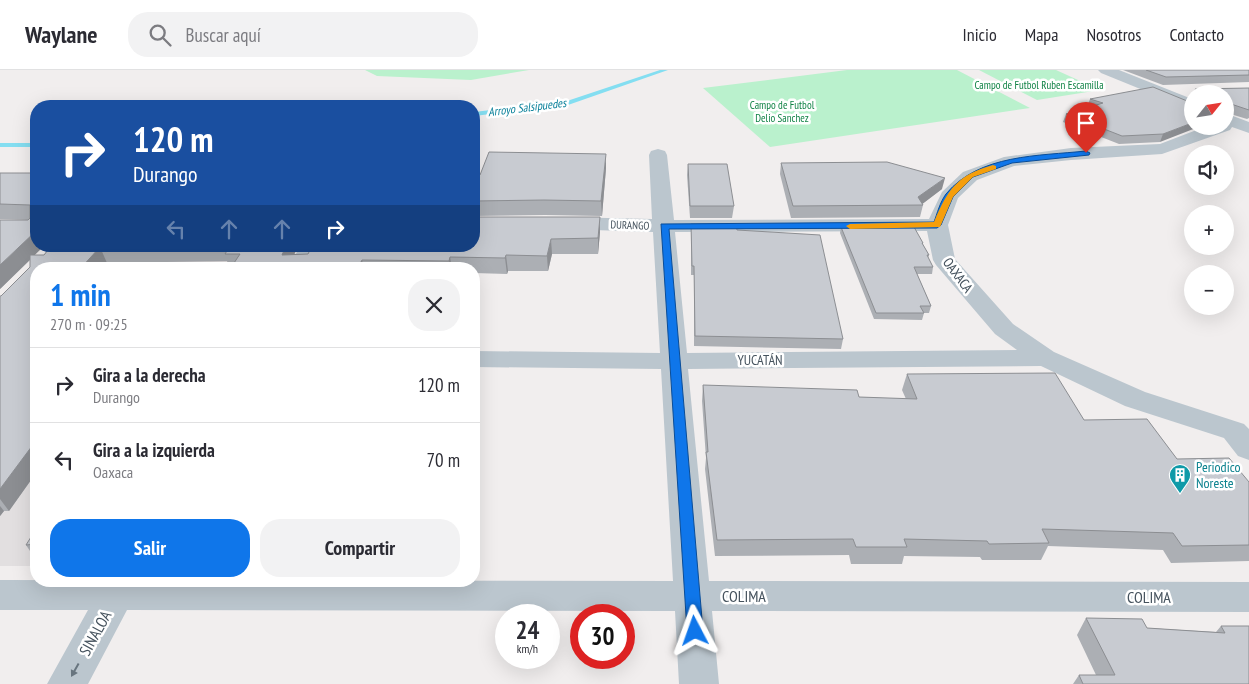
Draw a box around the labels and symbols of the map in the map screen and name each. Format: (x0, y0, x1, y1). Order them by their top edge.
park label: Campo de Futbol Ruben Escamilla (974, 78, 1104, 92)
north arrow (1184, 85, 1234, 135)
water label: Arroyo Salsipuedes (487, 95, 569, 119)
park label: Campo de Futbol Delio Sanchez (750, 98, 815, 125)
pin (1065, 102, 1107, 153)
street label: DURANGO (610, 217, 650, 233)
street label: OAXACA (939, 254, 977, 296)
street label: YUCATÁN (737, 351, 783, 369)
place label: Periodico Noreste (1196, 458, 1241, 492)
building icon: Periodico Noreste (1168, 463, 1192, 494)
street label: COLIMA (722, 586, 766, 606)
street label: COLIMA (1127, 587, 1171, 607)
speed limit sign: 30 (570, 604, 635, 669)
position arrow (668, 604, 720, 656)
street label: SINALOA (74, 607, 116, 659)
one-way arrow (70, 663, 79, 676)

